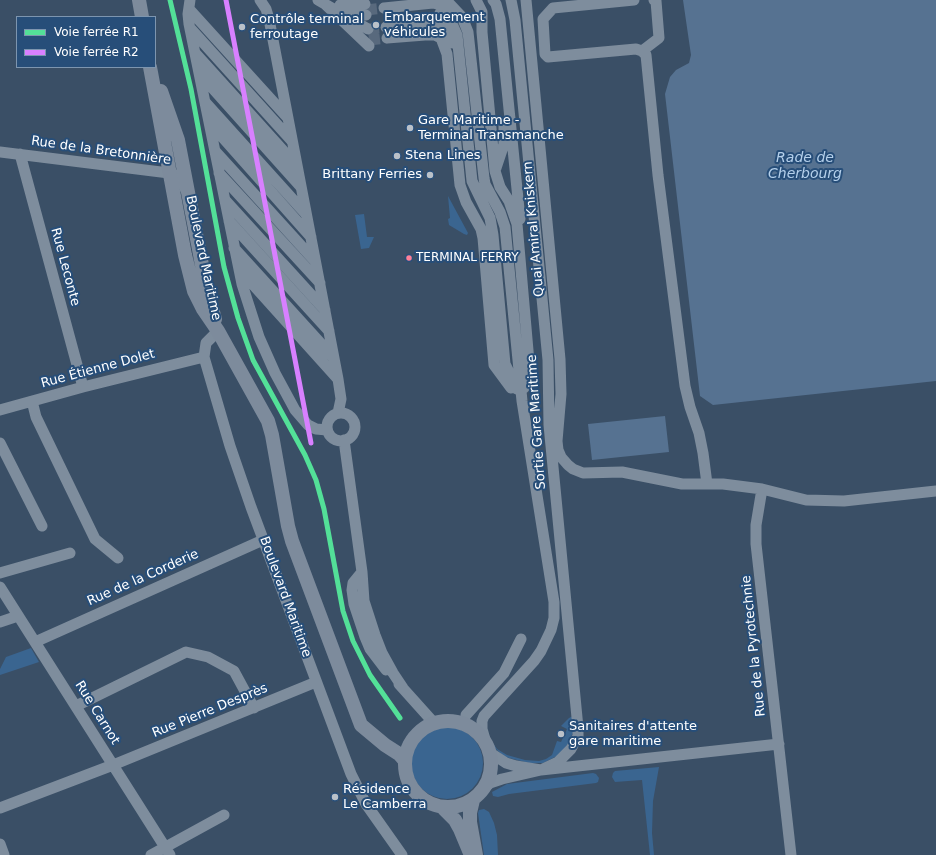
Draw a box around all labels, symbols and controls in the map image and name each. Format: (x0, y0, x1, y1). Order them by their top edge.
place label: Embarquement véhicules (384, 10, 485, 41)
place label: Contrôle terminal ferroutage (250, 12, 363, 43)
legend (16, 16, 156, 68)
marker: Embarquement véhicules (371, 20, 381, 30)
marker: Contrôle terminal ferroutage (237, 22, 247, 32)
text: Voie ferrée R1 (54, 25, 139, 39)
text: Voie ferrée R2 (54, 45, 139, 59)
place label: Gare Maritime - Terminal Transmanche (418, 113, 564, 144)
marker: Gare Maritime - Terminal Transmanche (405, 123, 415, 133)
street label: Rue de la Bretonnière (30, 133, 172, 169)
place label: Stena Lines (405, 148, 481, 164)
water label: Rade de Cherbourg (768, 150, 842, 182)
marker: Stena Lines (392, 151, 402, 161)
street label: Quai Amiral Kniskern (520, 161, 548, 297)
place label: Brittany Ferries (322, 167, 422, 183)
marker: Brittany Ferries (425, 170, 435, 180)
street label: Boulevard Maritime (182, 194, 224, 322)
street label: Rue Leconte (47, 226, 83, 308)
place label: TERMINAL FERRY (416, 251, 519, 265)
marker: TERMINAL FERRY (404, 253, 414, 263)
street label: Rue Étienne Dolet (39, 346, 157, 392)
street label: Sortie Gare Maritime (525, 354, 549, 490)
street label: Boulevard Maritime (256, 534, 314, 660)
street label: Rue de la Corderie (85, 546, 201, 610)
street label: Rue de la Pyrotechnie (739, 575, 769, 717)
street label: Rue Carnot (71, 678, 123, 748)
street label: Rue Pierre Desprès (150, 681, 270, 741)
place label: Sanitaires d'attente gare maritime (569, 719, 697, 750)
marker: Sanitaires d'attente gare maritime (556, 729, 566, 739)
place label: Résidence Le Camberra (343, 782, 427, 813)
marker: Résidence Le Camberra (330, 792, 340, 802)

